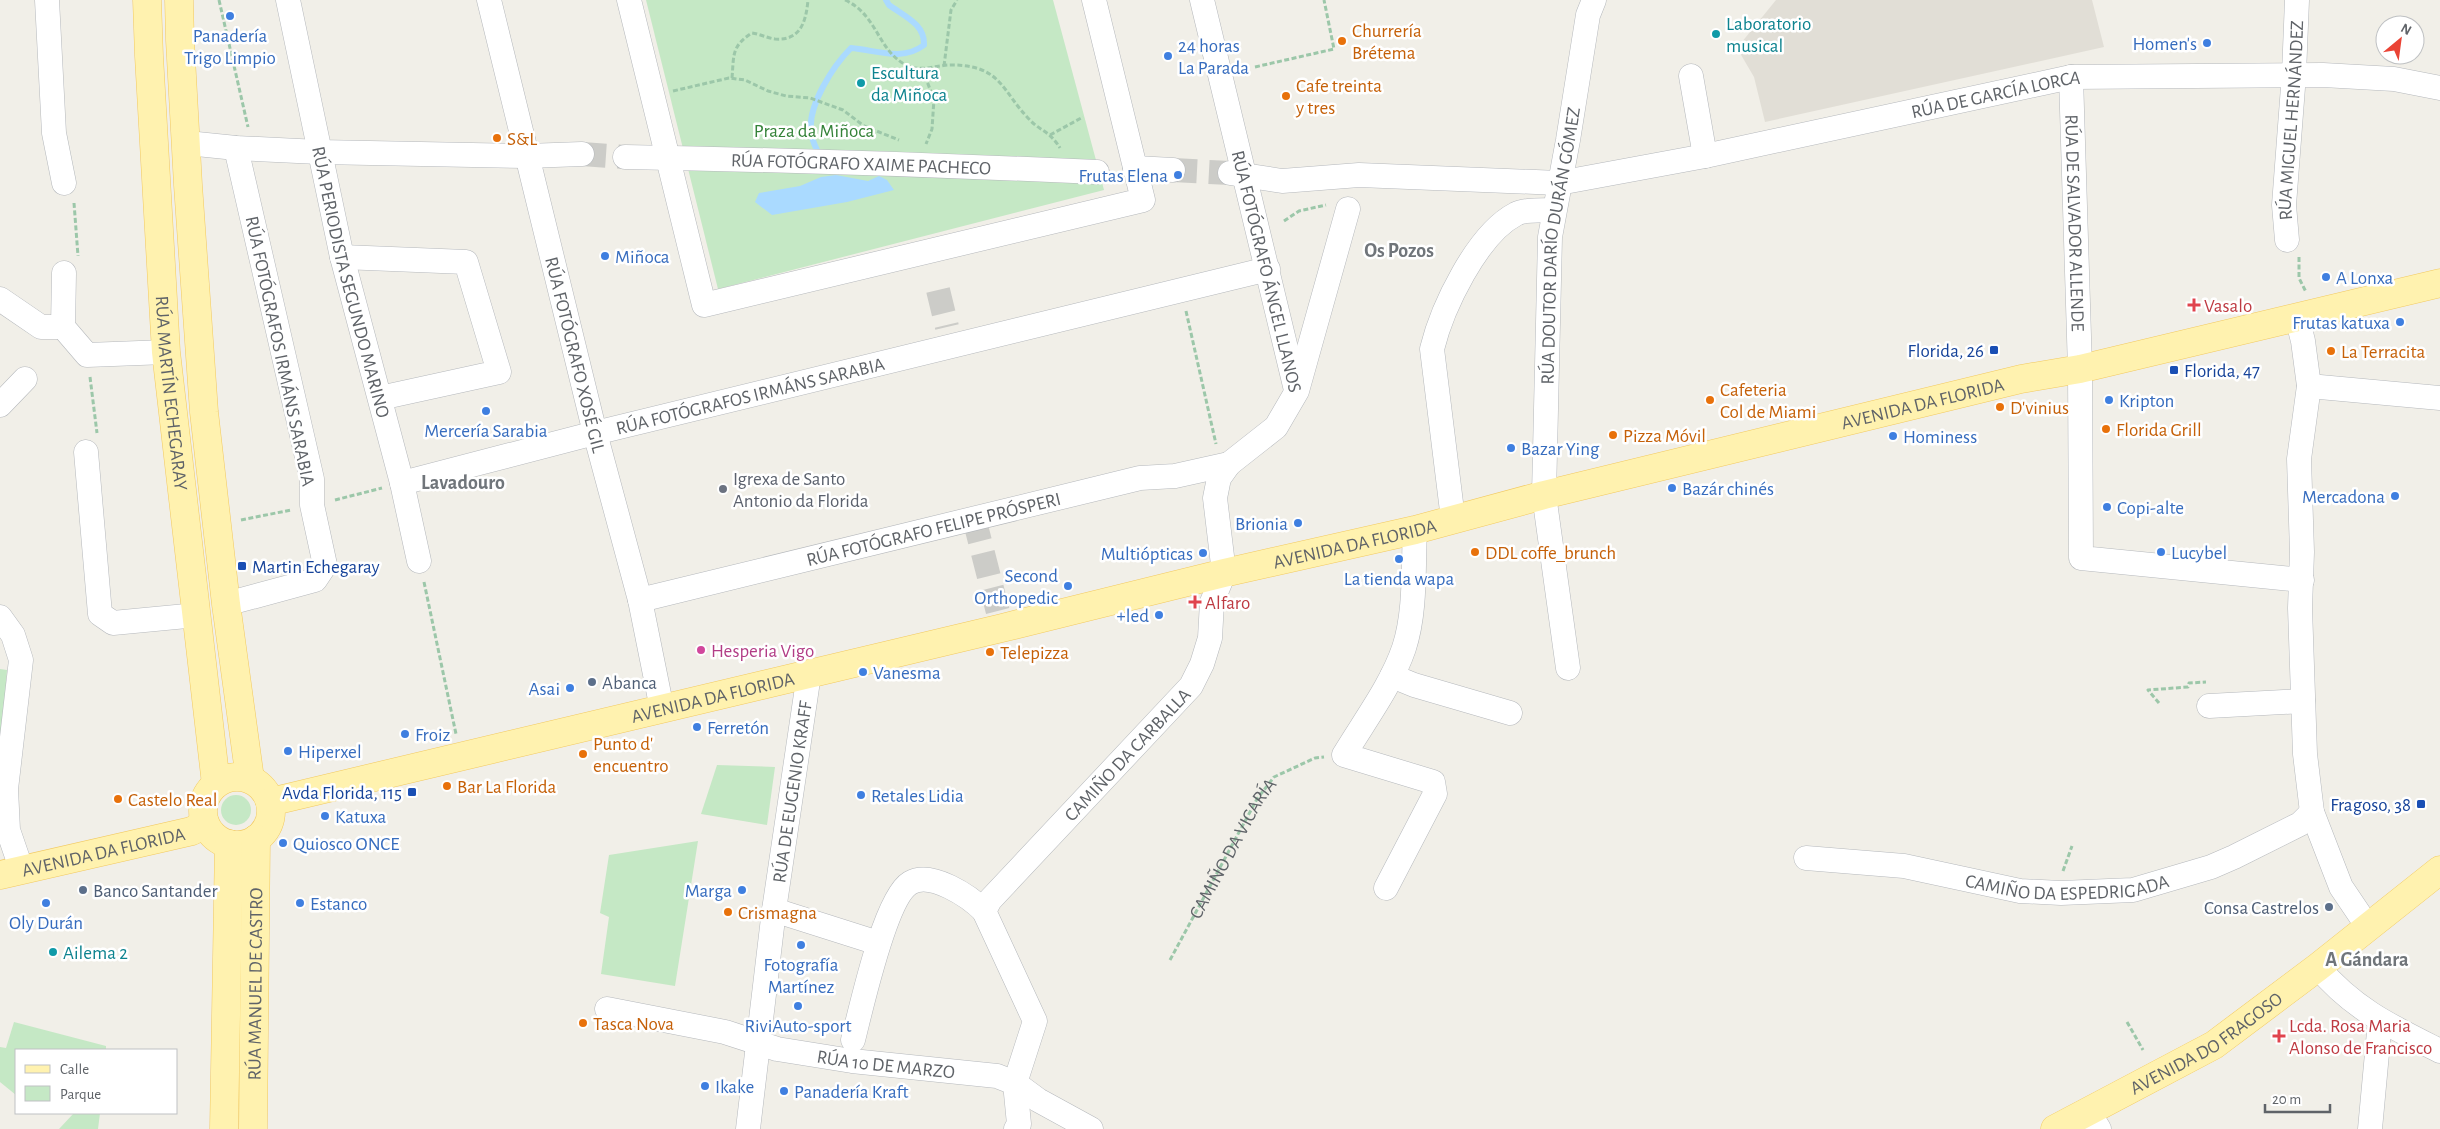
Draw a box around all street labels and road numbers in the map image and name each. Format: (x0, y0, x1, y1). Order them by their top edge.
street label: RÚA MIGUEL HERNÁNDEZ (2274, 20, 2307, 221)
street label: RÚA DE GARCÍA LORCA (1910, 69, 2081, 122)
street label: RÚA DOUTOR DARÍO DURÁN GÓMEZ (1537, 106, 1584, 385)
street label: RÚA DE SALVADOR ALLENDE (2061, 114, 2087, 332)
street label: RÚA PERIODISTA SEGUNDO MARINO (308, 145, 392, 420)
street label: RÚA FOTÓGRAFO ÁNGEL LLANOS (1228, 149, 1304, 394)
street label: RÚA FOTÓGRAFO XAIME PACHECO (731, 150, 991, 179)
street label: RÚA FOTÓGRAFOS IRMÁNS SARABIA (242, 214, 319, 488)
street label: RÚA FOTÓGRAFO XOSÉ GIL (541, 255, 608, 455)
street label: RÚA MARTÍN ECHEGARAY (152, 295, 190, 492)
street label: RÚA FOTÓGRAFOS IRMÁNS SARABIA (614, 355, 887, 439)
street label: AVENIDA DA FLORIDA (1839, 375, 2006, 433)
street label: RÚA FOTÓGRAFO FELIPE PRÓSPERI (805, 490, 1063, 570)
street label: AVENIDA DA FLORIDA (1271, 517, 1439, 573)
street label: AVENIDA DA FLORIDA (630, 670, 796, 727)
street label: CAMIÑO DA CARBALLA (1061, 685, 1195, 825)
street label: RÚA DE EUGENIO KRAFF (770, 699, 816, 884)
street label: CAMIÑO DA VICARÍA (1186, 775, 1280, 922)
street label: AVENIDA DA FLORIDA (20, 825, 187, 881)
street label: CAMIÑO DA ESPEDRIGADA (1963, 871, 2171, 904)
street label: RÚA MANUEL DE CASTRO (244, 888, 266, 1081)
street label: AVENIDA DO FRAGOSO (2127, 989, 2286, 1099)
street label: RÚA 10 DE MARZO (815, 1047, 956, 1083)

